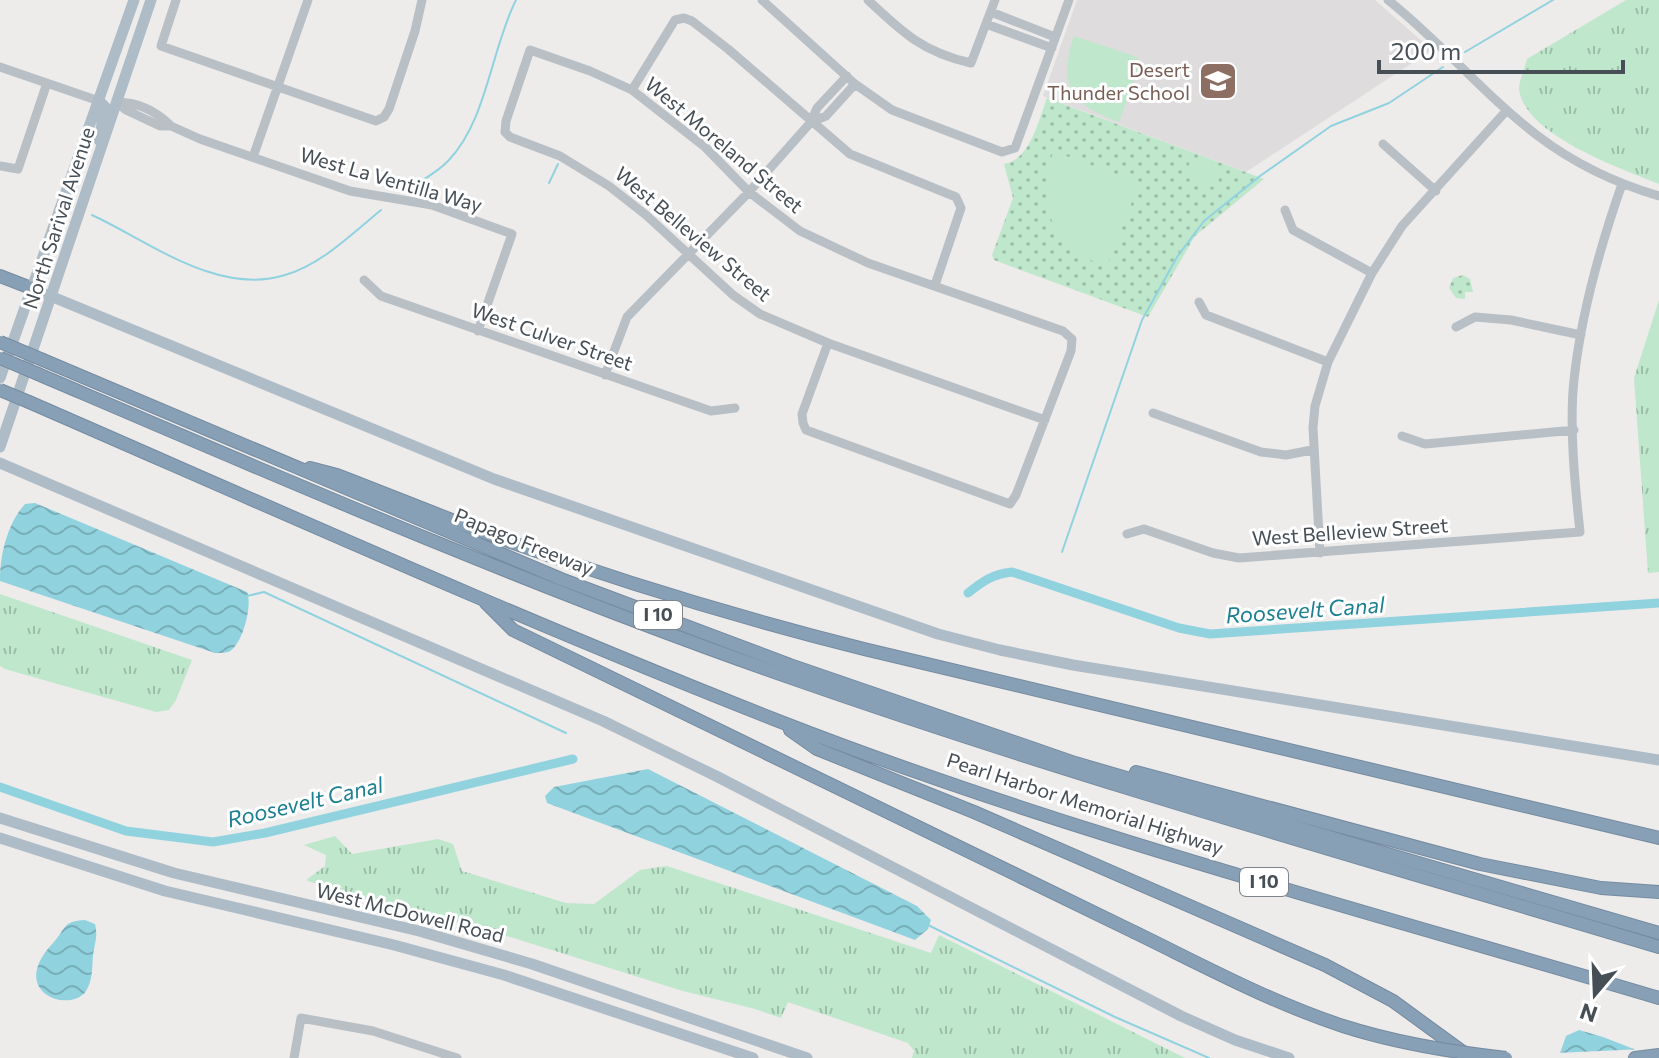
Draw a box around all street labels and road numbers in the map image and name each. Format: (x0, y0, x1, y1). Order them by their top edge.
street label: West Moreland Street (641, 71, 808, 217)
street label: North Sarival Avenue (17, 124, 99, 312)
street label: West La Ventilla Way (297, 142, 485, 217)
street label: West Belleview Street (611, 161, 777, 306)
street label: West Culver Street (468, 297, 636, 375)
street label: Papago Freeway (451, 502, 597, 580)
street label: West Belleview Street (1251, 512, 1449, 550)
road number: I 10 (634, 601, 682, 629)
street label: Pearl Harbor Memorial Highway (944, 747, 1227, 859)
road number: I 10 (1240, 868, 1288, 896)
street label: West McDowell Road (314, 877, 507, 947)

